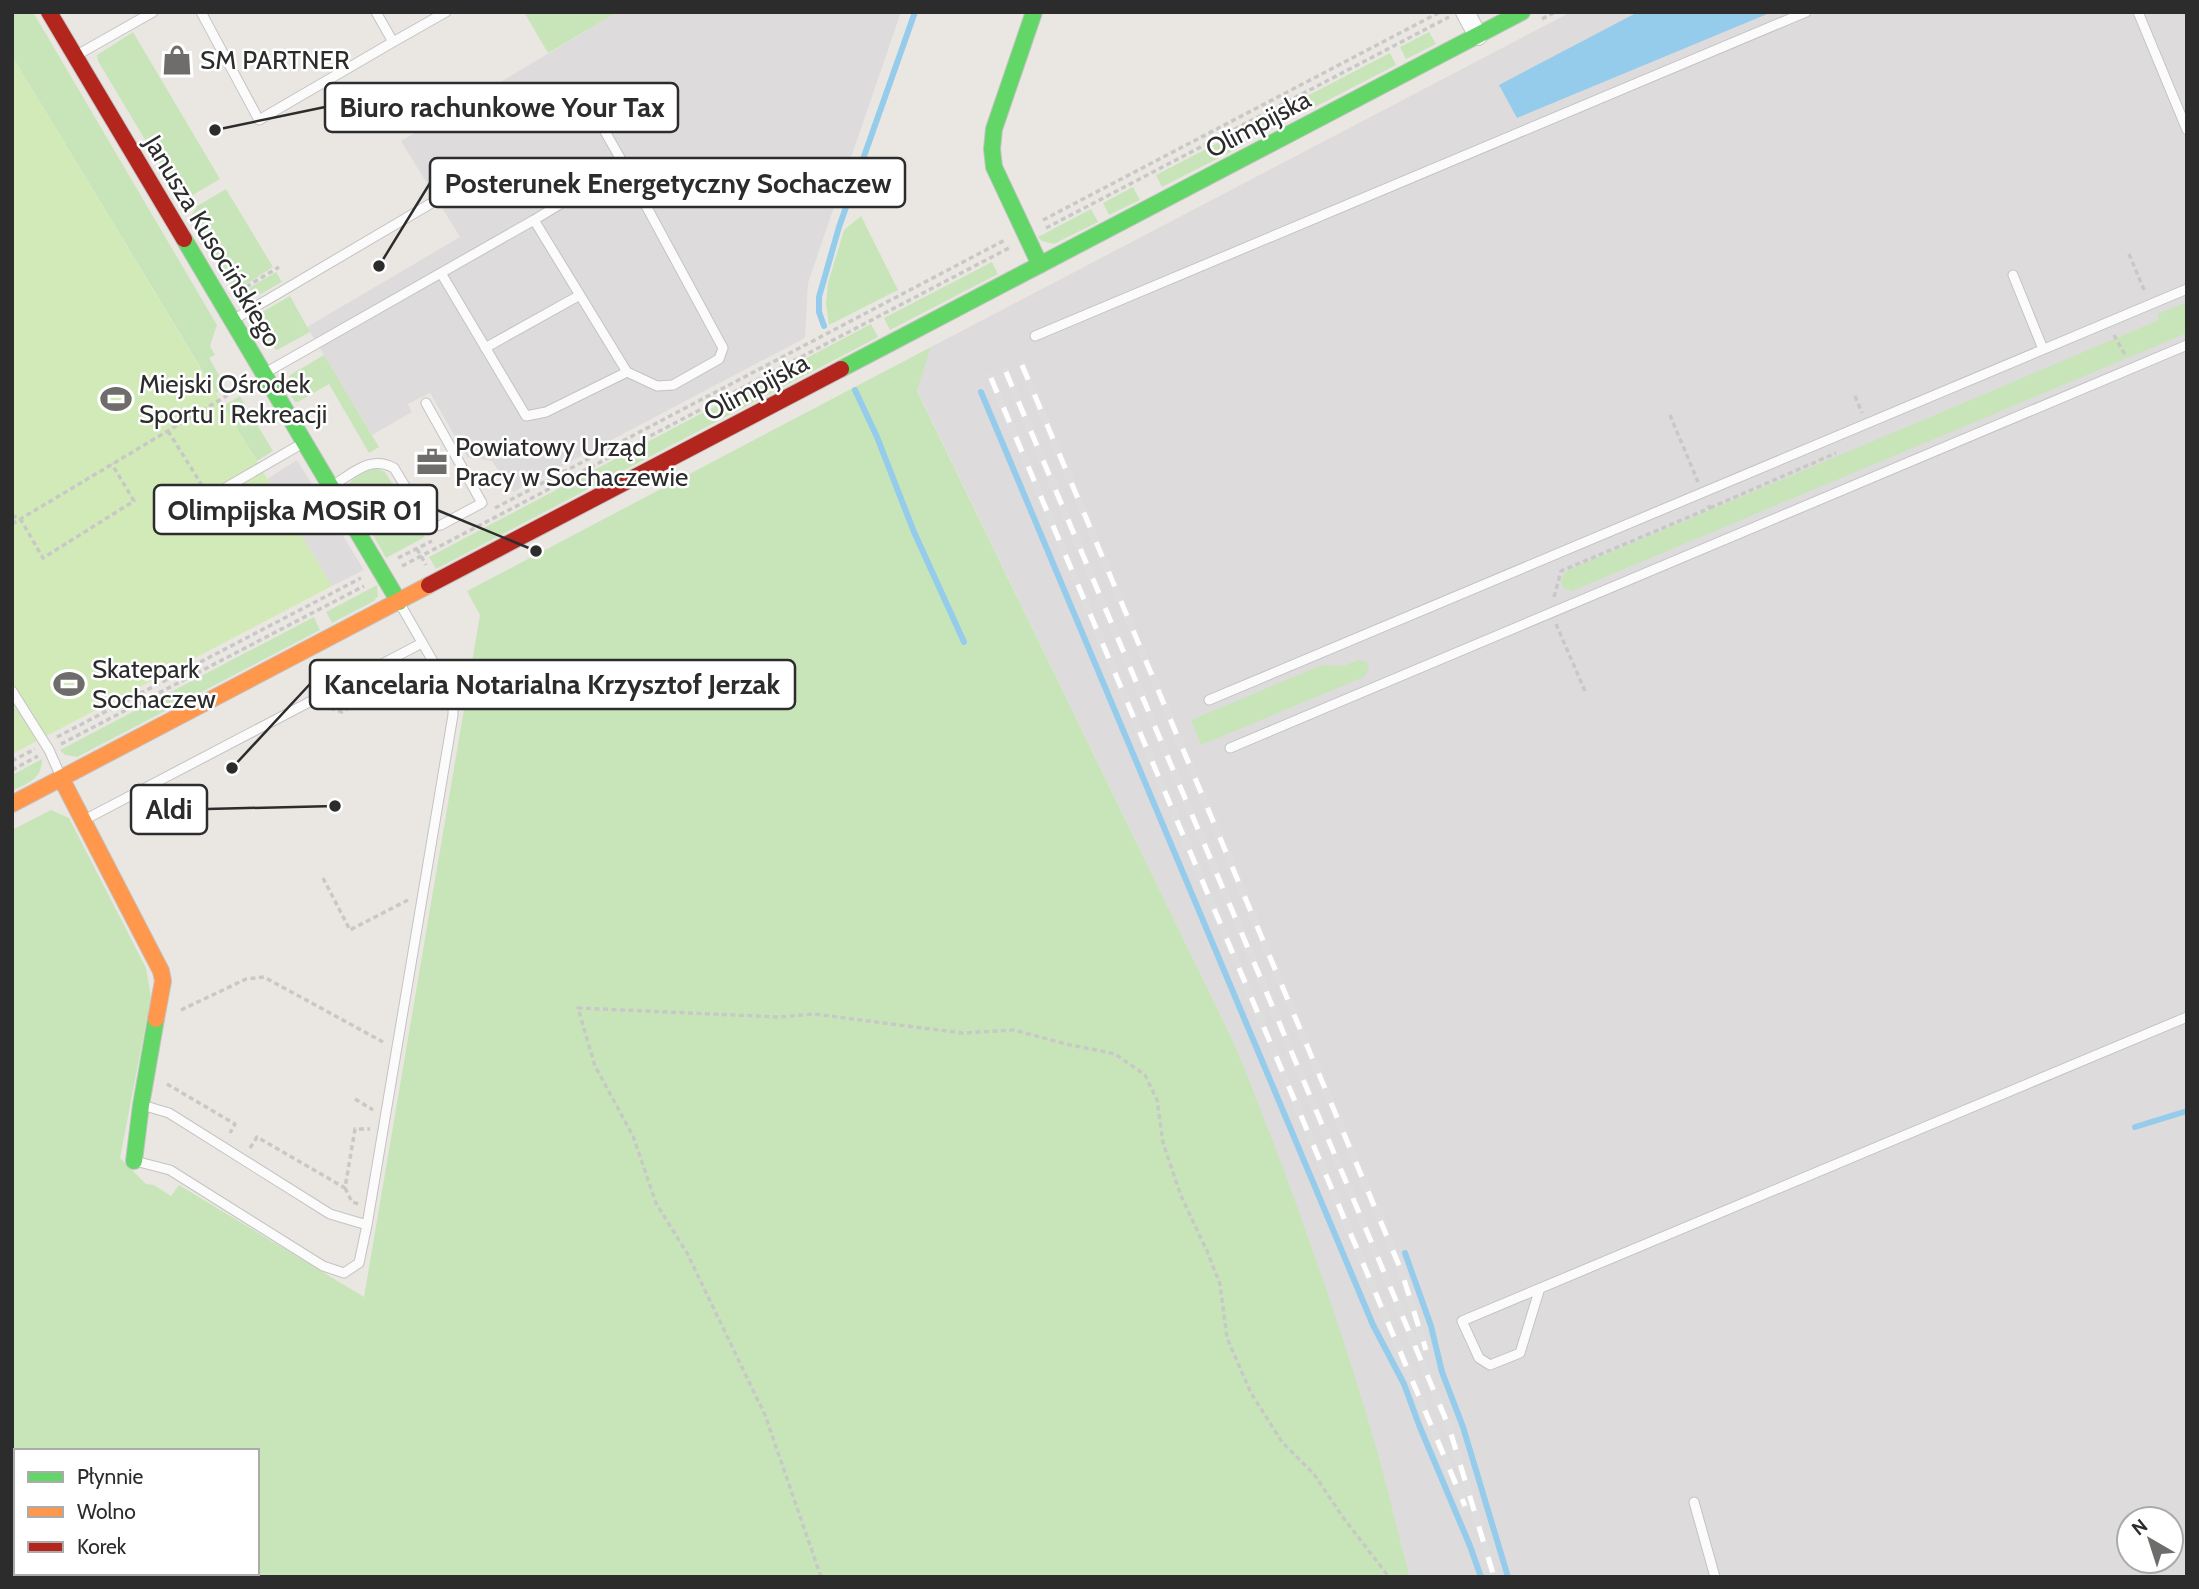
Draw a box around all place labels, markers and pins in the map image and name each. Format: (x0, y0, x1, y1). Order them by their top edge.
shop icon: SM PARTNER (160, 43, 194, 77)
place label: SM PARTNER (200, 44, 350, 76)
callout: Biuro rachunkowe Your Tax (325, 83, 678, 132)
callout: Posterunek Energetyczny Sochaczew (430, 158, 905, 207)
place label: Miejski Ośrodek Sportu i Rekreacji (139, 368, 327, 430)
sports icon: Miejski Ośrodek Sportu i Rekreacji (99, 382, 133, 416)
place label: Powiatowy Urząd Pracy w Sochaczewie (455, 431, 688, 493)
office icon: Powiatowy Urząd Pracy w Sochaczewie (415, 445, 449, 479)
callout: Olimpijska MOSiR 01 (154, 485, 437, 534)
place label: Skatepark Sochaczew (92, 653, 216, 715)
callout: Kancelaria Notarialna Krzysztof Jerzak (310, 660, 795, 709)
sports icon: Skatepark Sochaczew (52, 667, 86, 701)
callout: Aldi (131, 785, 207, 834)

